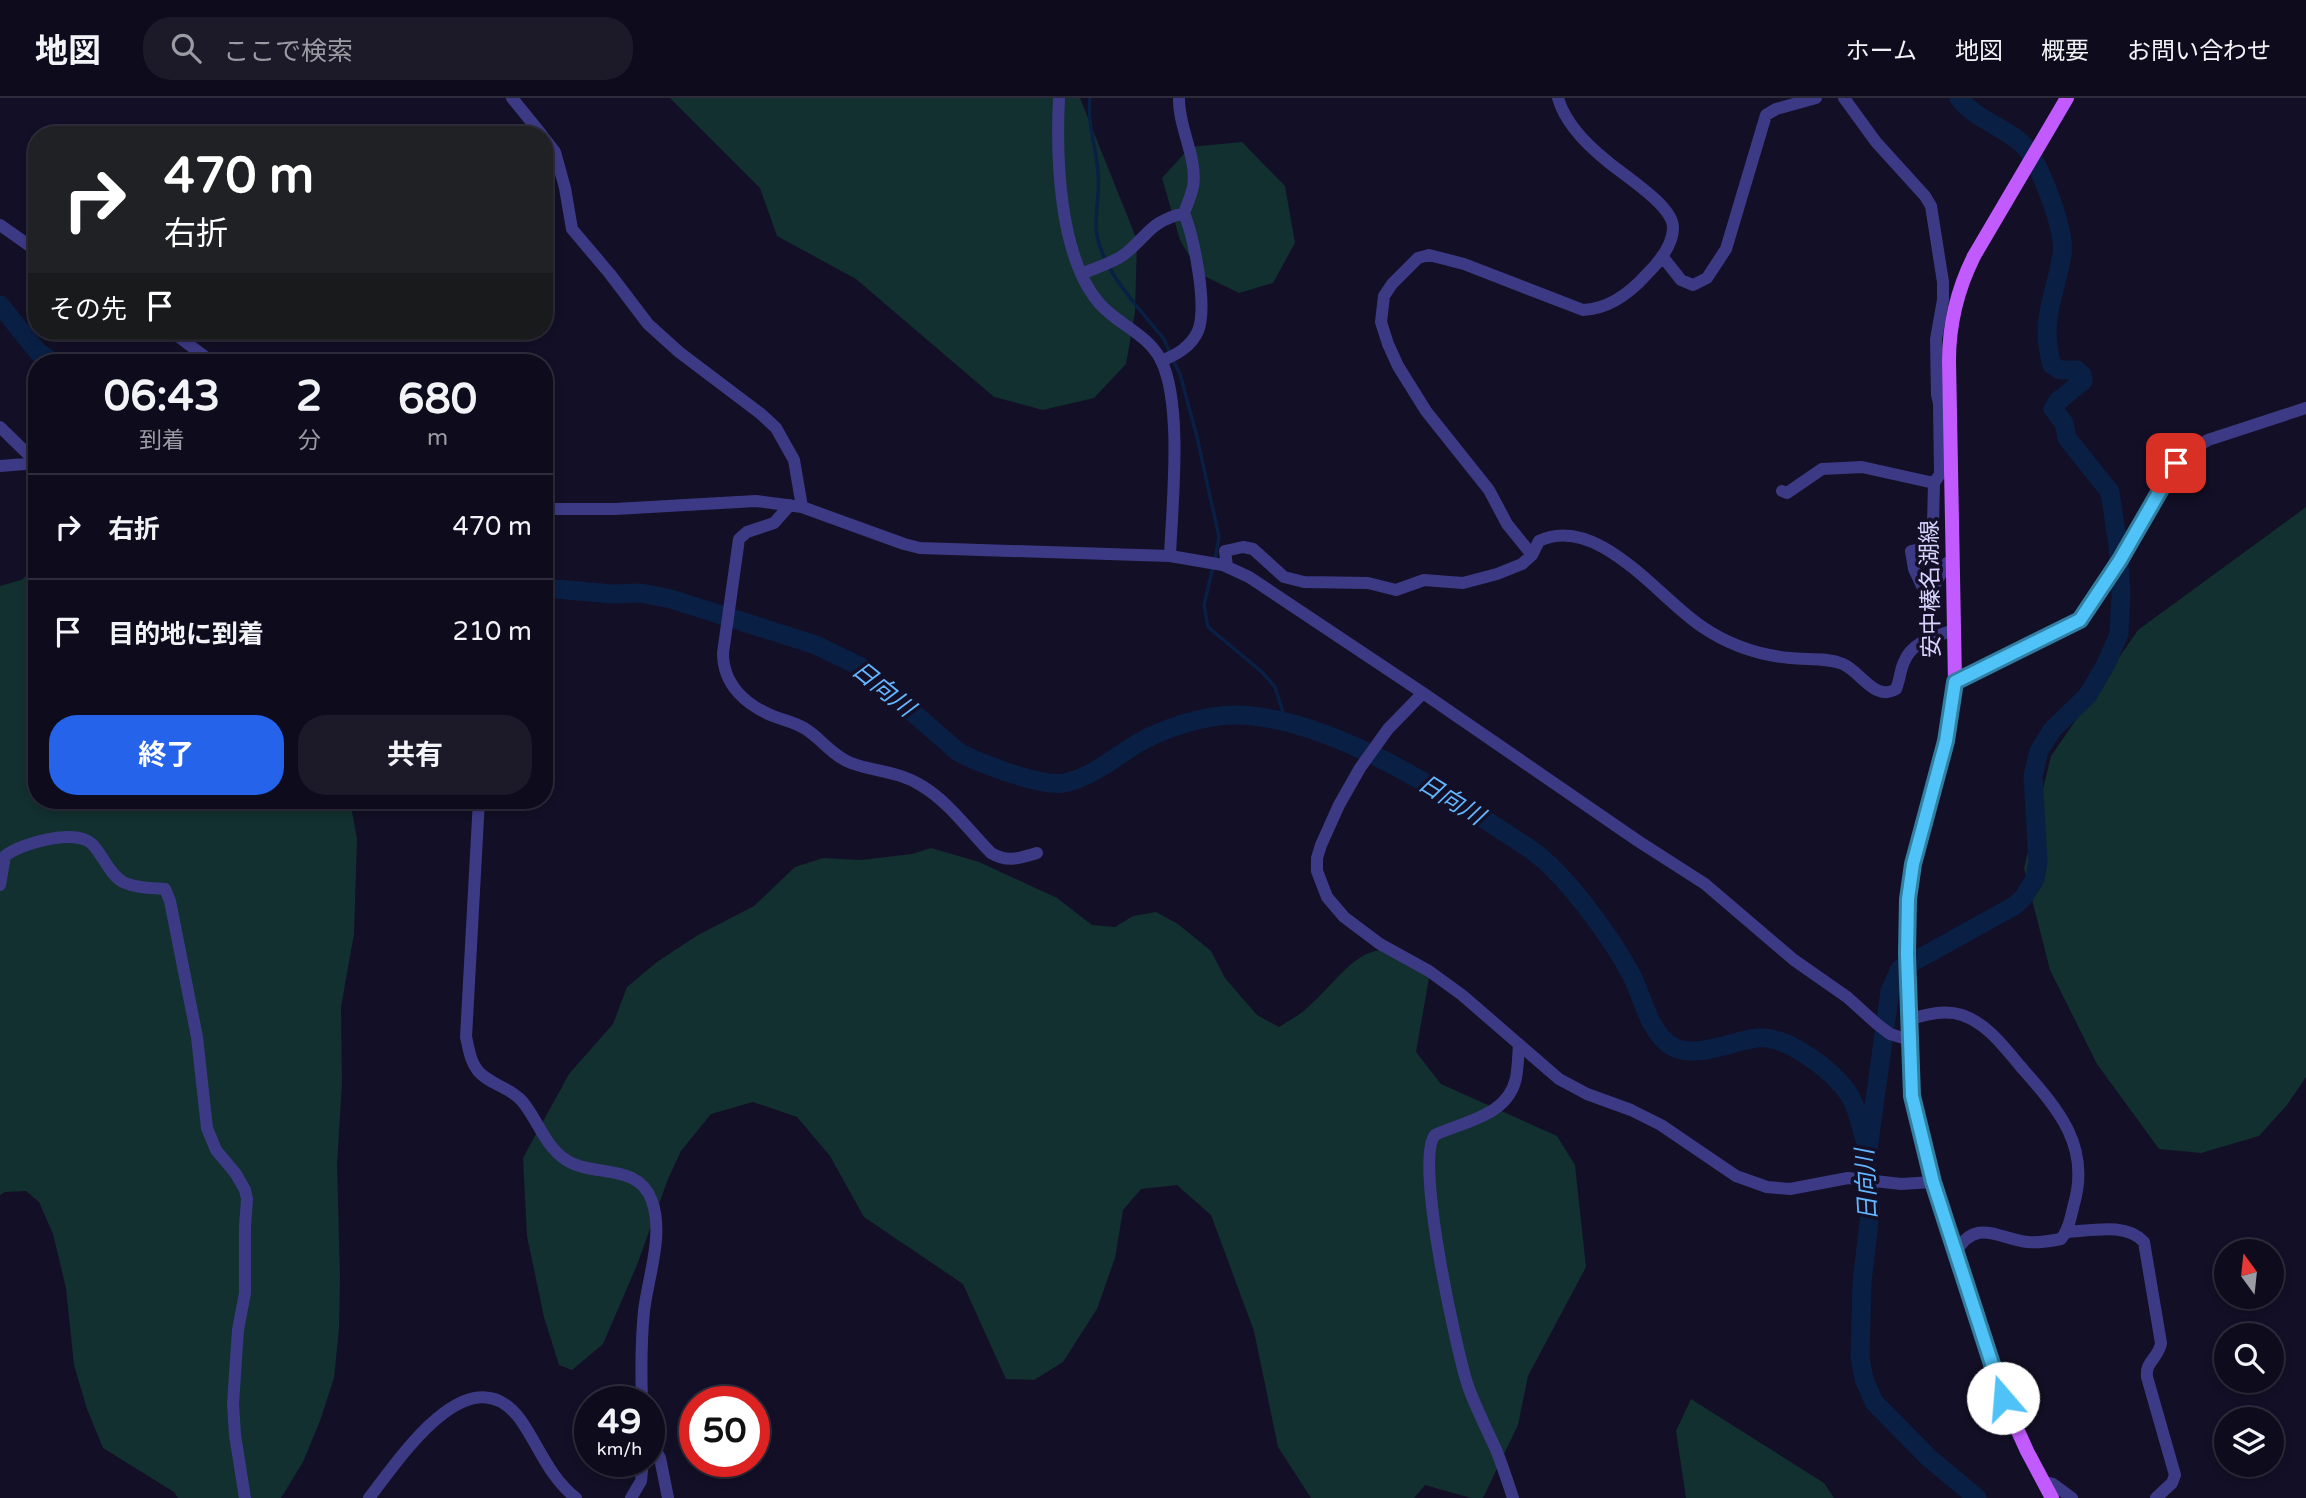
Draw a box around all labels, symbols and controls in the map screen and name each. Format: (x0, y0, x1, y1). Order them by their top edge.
search box (143, 17, 633, 80)
icon: search (167, 29, 205, 67)
text: 地図 (35, 32, 101, 71)
text: ここで検索 (223, 36, 353, 67)
text: ホーム (1846, 37, 1917, 66)
text: 地図 (1955, 37, 2003, 66)
text: 概要 (2041, 37, 2089, 66)
text: お問い合わせ (2127, 37, 2271, 66)
text: 470 m (164, 147, 314, 206)
icon: right (49, 154, 140, 245)
text: 右折 (164, 215, 228, 253)
icon: arrive (141, 287, 179, 325)
text: その先 (49, 294, 127, 325)
text: 06:43 (104, 371, 220, 422)
text: 2 (296, 371, 322, 422)
text: 680 (398, 374, 477, 425)
text: m (427, 424, 448, 452)
text: 到着 (139, 427, 185, 455)
text: 分 (298, 427, 321, 455)
pin (2146, 433, 2206, 493)
icon: arrive (2157, 444, 2195, 482)
icon: right (49, 508, 87, 546)
text: 470 m (452, 511, 532, 542)
text: 右折 (108, 514, 160, 545)
street label: 安中榛名湖線 (1916, 520, 1946, 658)
icon: arrive (49, 613, 87, 651)
text: 210 m (452, 616, 532, 647)
text: 目的地に到着 (108, 619, 264, 650)
water label: 日向川 (846, 655, 922, 725)
button: 終了 (49, 715, 284, 795)
button: 共有 (298, 715, 532, 795)
water label: 日向川 (1413, 769, 1492, 833)
water label: 日向川 (1850, 1145, 1883, 1222)
north arrow (2214, 1239, 2284, 1309)
map controls (2214, 1239, 2284, 1477)
button: search (2214, 1323, 2284, 1393)
position arrow (1966, 1361, 2040, 1435)
speed limit sign: 50 (679, 1386, 770, 1477)
text: 49 (598, 1401, 641, 1443)
button: layers (2214, 1407, 2284, 1477)
text: km/h (597, 1438, 642, 1460)

